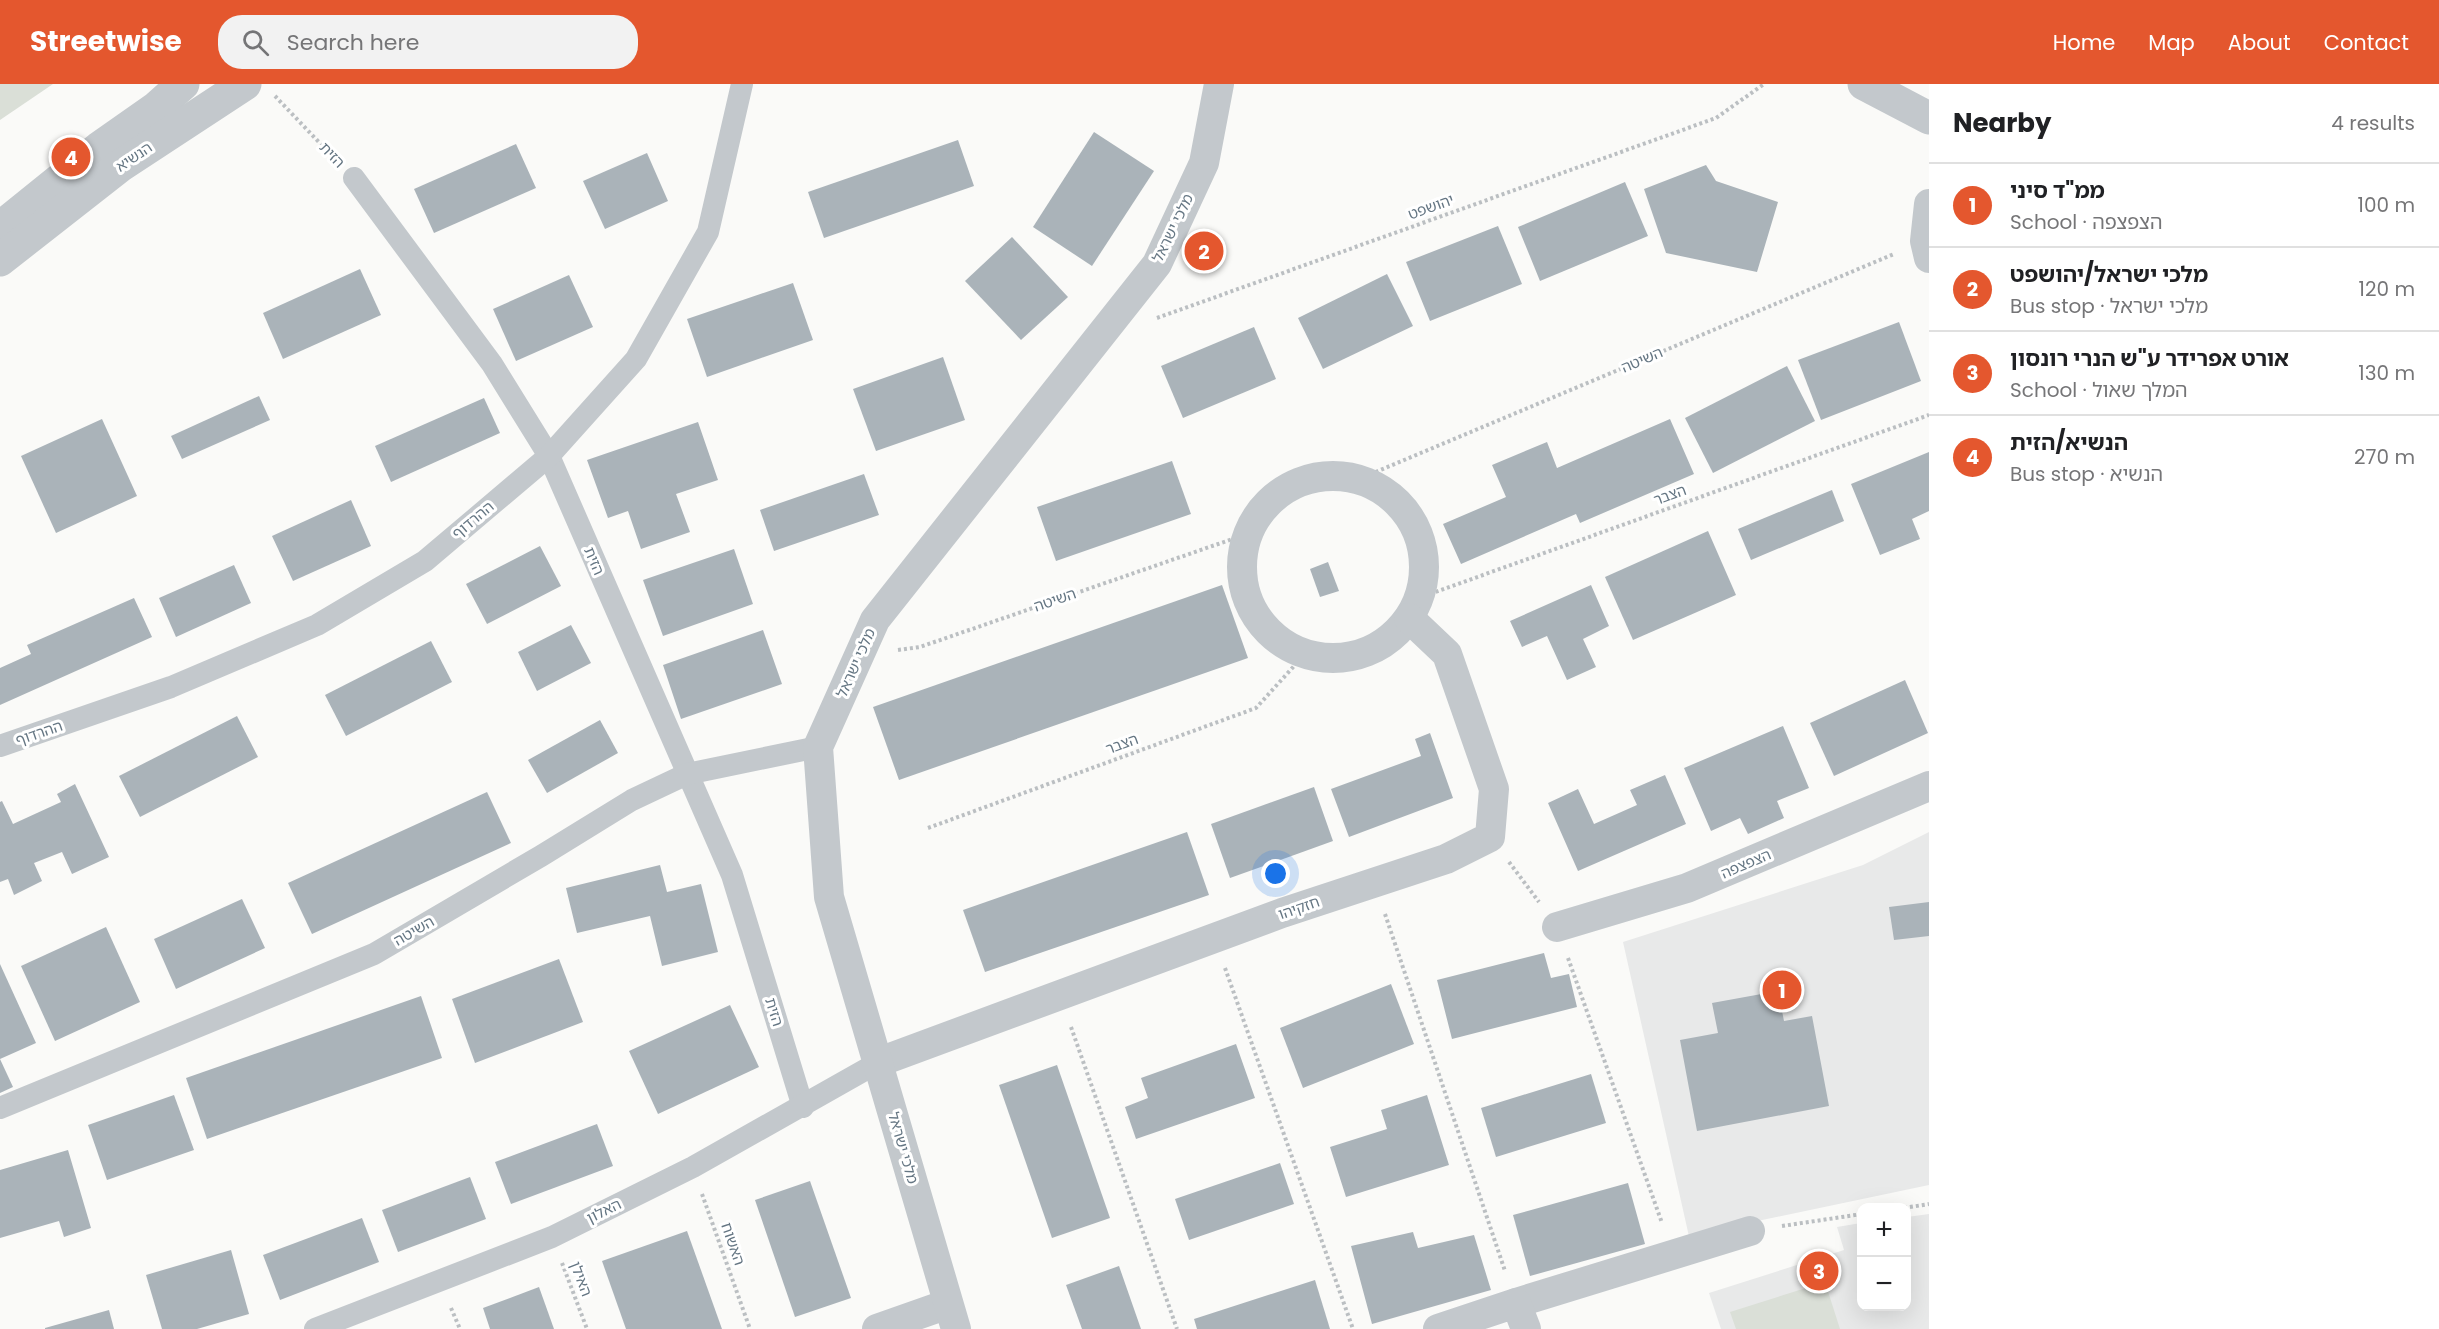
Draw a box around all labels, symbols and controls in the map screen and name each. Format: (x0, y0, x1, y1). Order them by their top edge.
search box (218, 15, 638, 69)
text: Streetwise (30, 22, 182, 61)
icon: search (239, 26, 272, 59)
text: Search here (287, 27, 419, 58)
text: Home (2053, 28, 2115, 57)
text: Map (2148, 28, 2195, 57)
text: About (2228, 28, 2291, 57)
text: Contact (2324, 28, 2409, 57)
text: Nearby (1953, 105, 2051, 141)
text: 4 results (2331, 109, 2415, 137)
pin: 4 (52, 134, 90, 180)
street label: הנשיא (111, 137, 156, 176)
street label: הזית (315, 137, 350, 172)
text: ממ"ד סיני (2010, 175, 2105, 206)
street label: יהושפט (1405, 189, 1457, 225)
street label: מלכי ישראל (1147, 190, 1198, 266)
text: 1 (1969, 191, 1976, 219)
text: 100 m (2358, 191, 2415, 219)
text: School · הצפצפה (2010, 208, 2162, 236)
pin: 2 (1184, 228, 1224, 274)
text: מלכי ישראל/יהושפט (2010, 259, 2208, 290)
text: 2 (1967, 275, 1978, 303)
text: 120 m (2359, 275, 2415, 303)
text: Bus stop · מלכי ישראל (2010, 292, 2208, 320)
street label: השיטה (1618, 341, 1666, 378)
text: אורט אפרידר ע"ש הנרי רונסון (2010, 343, 2289, 374)
text: 3 (1966, 359, 1979, 387)
text: 130 m (2358, 359, 2415, 387)
text: School · המלך שאול (2010, 376, 2188, 404)
text: הנשיא/הזית (2010, 427, 2128, 458)
text: 4 (1966, 443, 1979, 471)
text: 270 m (2354, 443, 2415, 471)
text: Bus stop · הנשיא (2010, 460, 2163, 488)
street label: הצבר (1651, 479, 1689, 510)
street label: ההרדוף (447, 496, 498, 543)
street label: הזית (579, 543, 610, 578)
street label: השיטה (1031, 583, 1079, 617)
street label: מלכי ישראל (831, 625, 880, 701)
street label: ההרדוף (12, 715, 65, 750)
street label: הצבר (1103, 728, 1141, 759)
street label: הצפצפה (1717, 844, 1774, 884)
your location (1261, 859, 1290, 888)
street label: חזקיהו (1275, 891, 1322, 924)
street label: השיטה (390, 911, 438, 951)
pin: 1 (1762, 968, 1802, 1012)
street label: הזית (760, 995, 789, 1029)
street label: מלכי ישראל (883, 1109, 924, 1186)
street label: האלון (583, 1193, 625, 1228)
map controls (1857, 1203, 1911, 1311)
button: + (1857, 1203, 1911, 1257)
street label: האשוח (716, 1220, 751, 1268)
pin: 3 (1800, 1248, 1838, 1294)
button: − (1857, 1257, 1911, 1311)
street label: האילן (565, 1258, 598, 1299)

